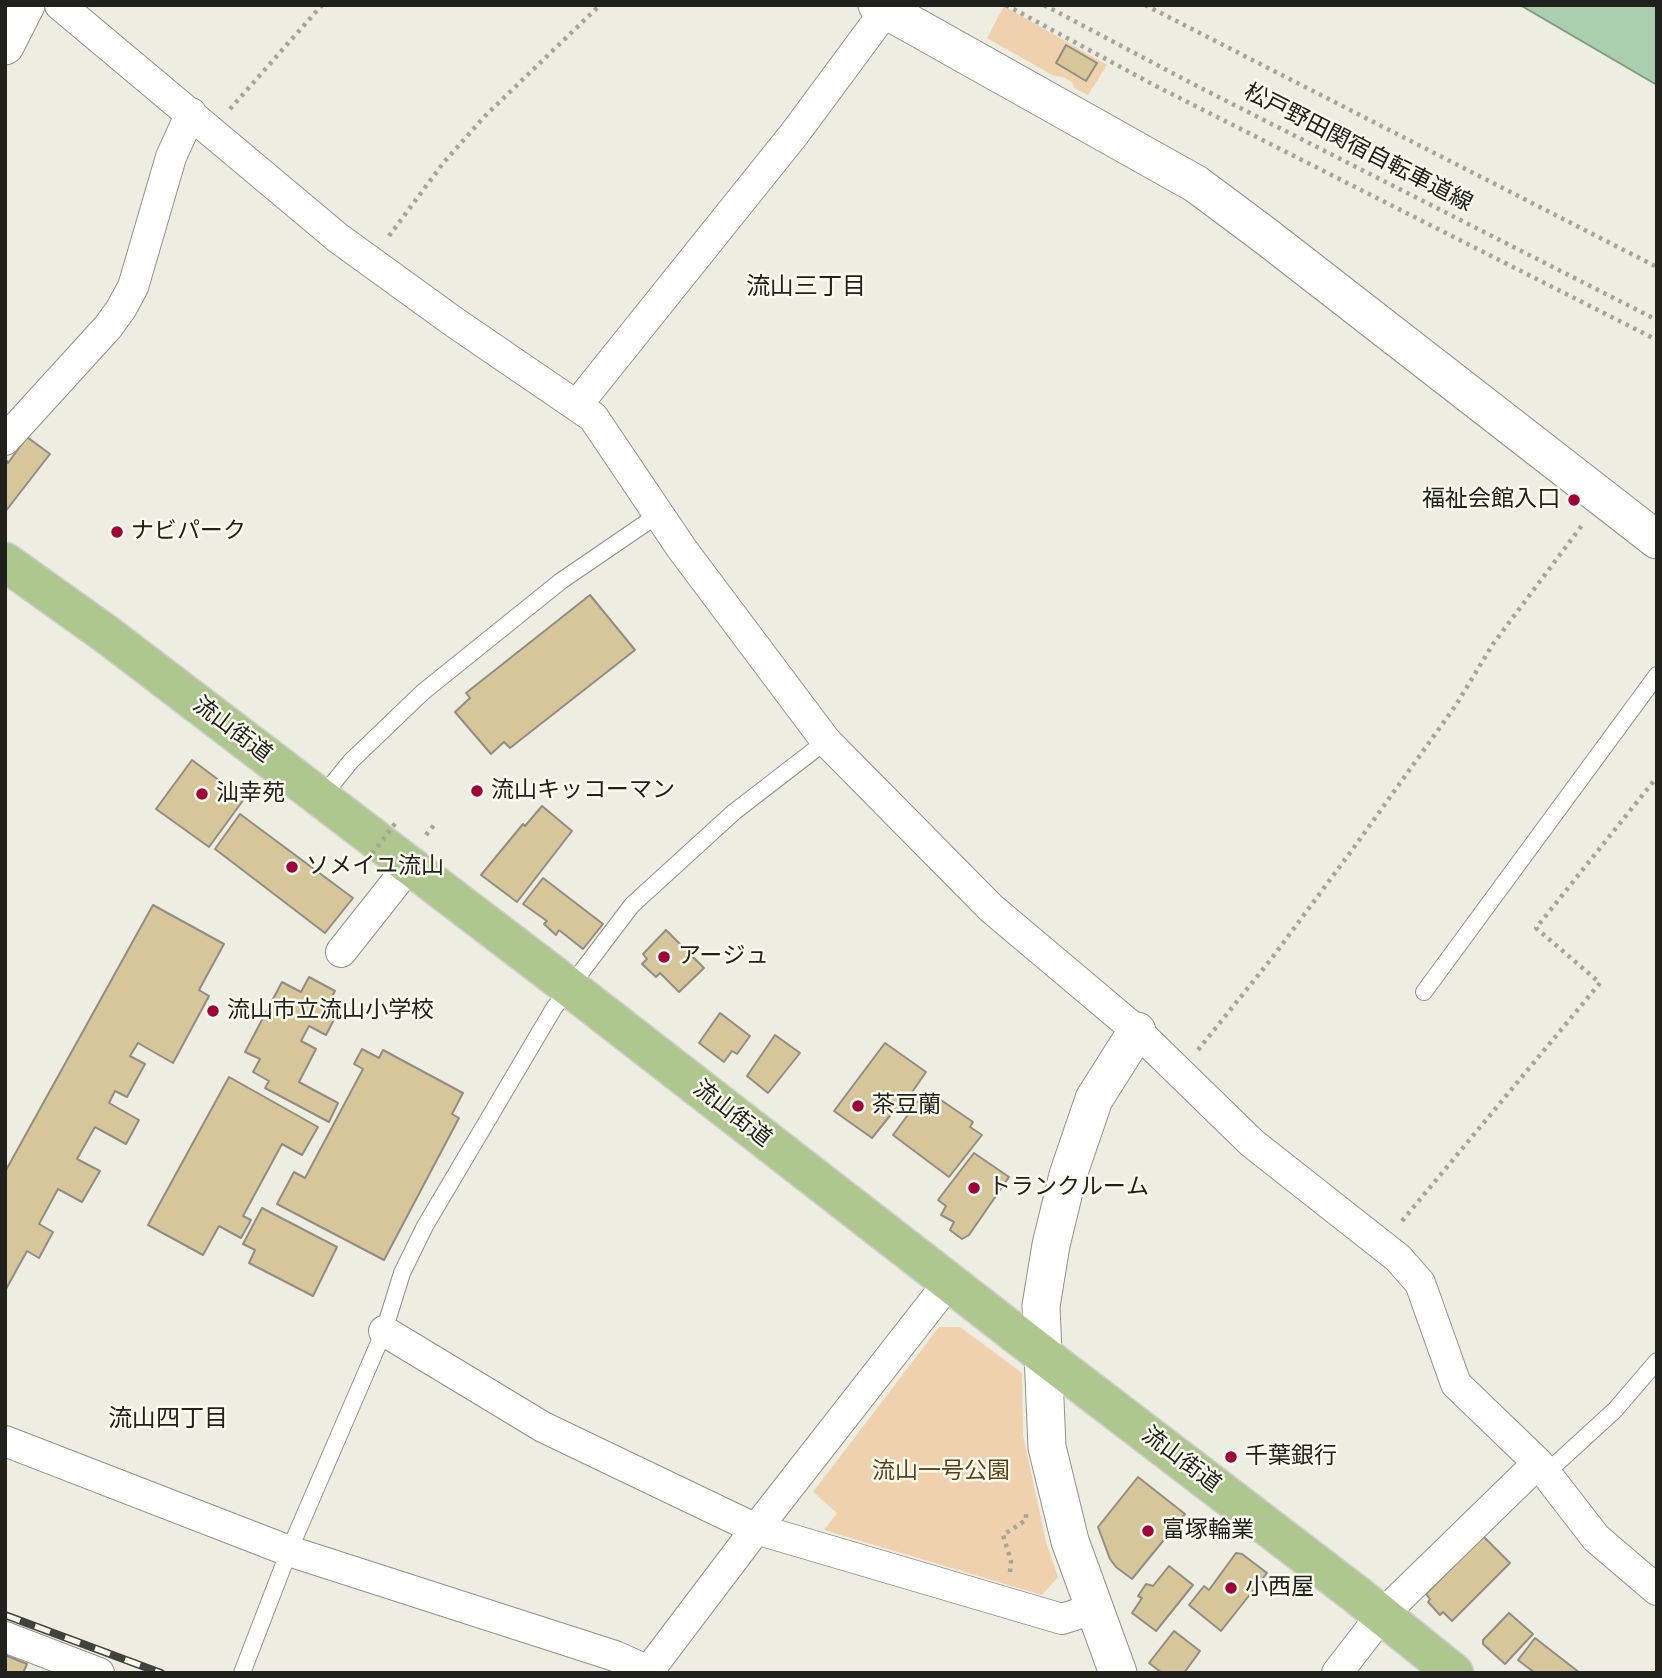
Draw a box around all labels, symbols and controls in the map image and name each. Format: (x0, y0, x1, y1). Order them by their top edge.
street label: 松戸野田関宿自転車道線 (1239, 78, 1477, 218)
district label: 流山三丁目 (746, 273, 866, 301)
place label: 福祉会館入口 (1422, 486, 1560, 514)
marker: 福祉会館入口 (1566, 492, 1582, 508)
place label: ナビパーク (131, 518, 246, 546)
marker: ナビパーク (109, 524, 125, 540)
street label: 流山街道 (187, 691, 277, 769)
place label: 流山キッコーマン (491, 777, 675, 805)
place label: 汕幸苑 (216, 780, 285, 808)
marker: 流山キッコーマン (469, 783, 485, 799)
marker: 汕幸苑 (194, 786, 210, 802)
place label: ソメイユ流山 (306, 853, 444, 881)
marker: ソメイユ流山 (284, 859, 300, 875)
place label: アージュ (678, 943, 769, 971)
marker: アージュ (656, 949, 672, 965)
place label: 流山市立流山小学校 (227, 997, 434, 1025)
marker: 流山市立流山小学校 (205, 1003, 221, 1019)
street label: 流山街道 (687, 1075, 777, 1153)
place label: 茶豆蘭 (872, 1092, 941, 1120)
marker: 茶豆蘭 (850, 1098, 866, 1114)
place label: トランクルーム (988, 1174, 1149, 1202)
marker: トランクルーム (966, 1180, 982, 1196)
district label: 流山四丁目 (108, 1405, 228, 1433)
street label: 流山街道 (1136, 1421, 1226, 1499)
place label: 千葉銀行 (1245, 1443, 1337, 1471)
marker: 千葉銀行 (1223, 1449, 1239, 1465)
park label: 流山一号公園 (872, 1458, 1010, 1486)
place label: 富塚輪業 (1162, 1517, 1254, 1545)
marker: 富塚輪業 (1140, 1523, 1156, 1539)
place label: 小西屋 (1245, 1574, 1314, 1602)
marker: 小西屋 (1223, 1580, 1239, 1596)

